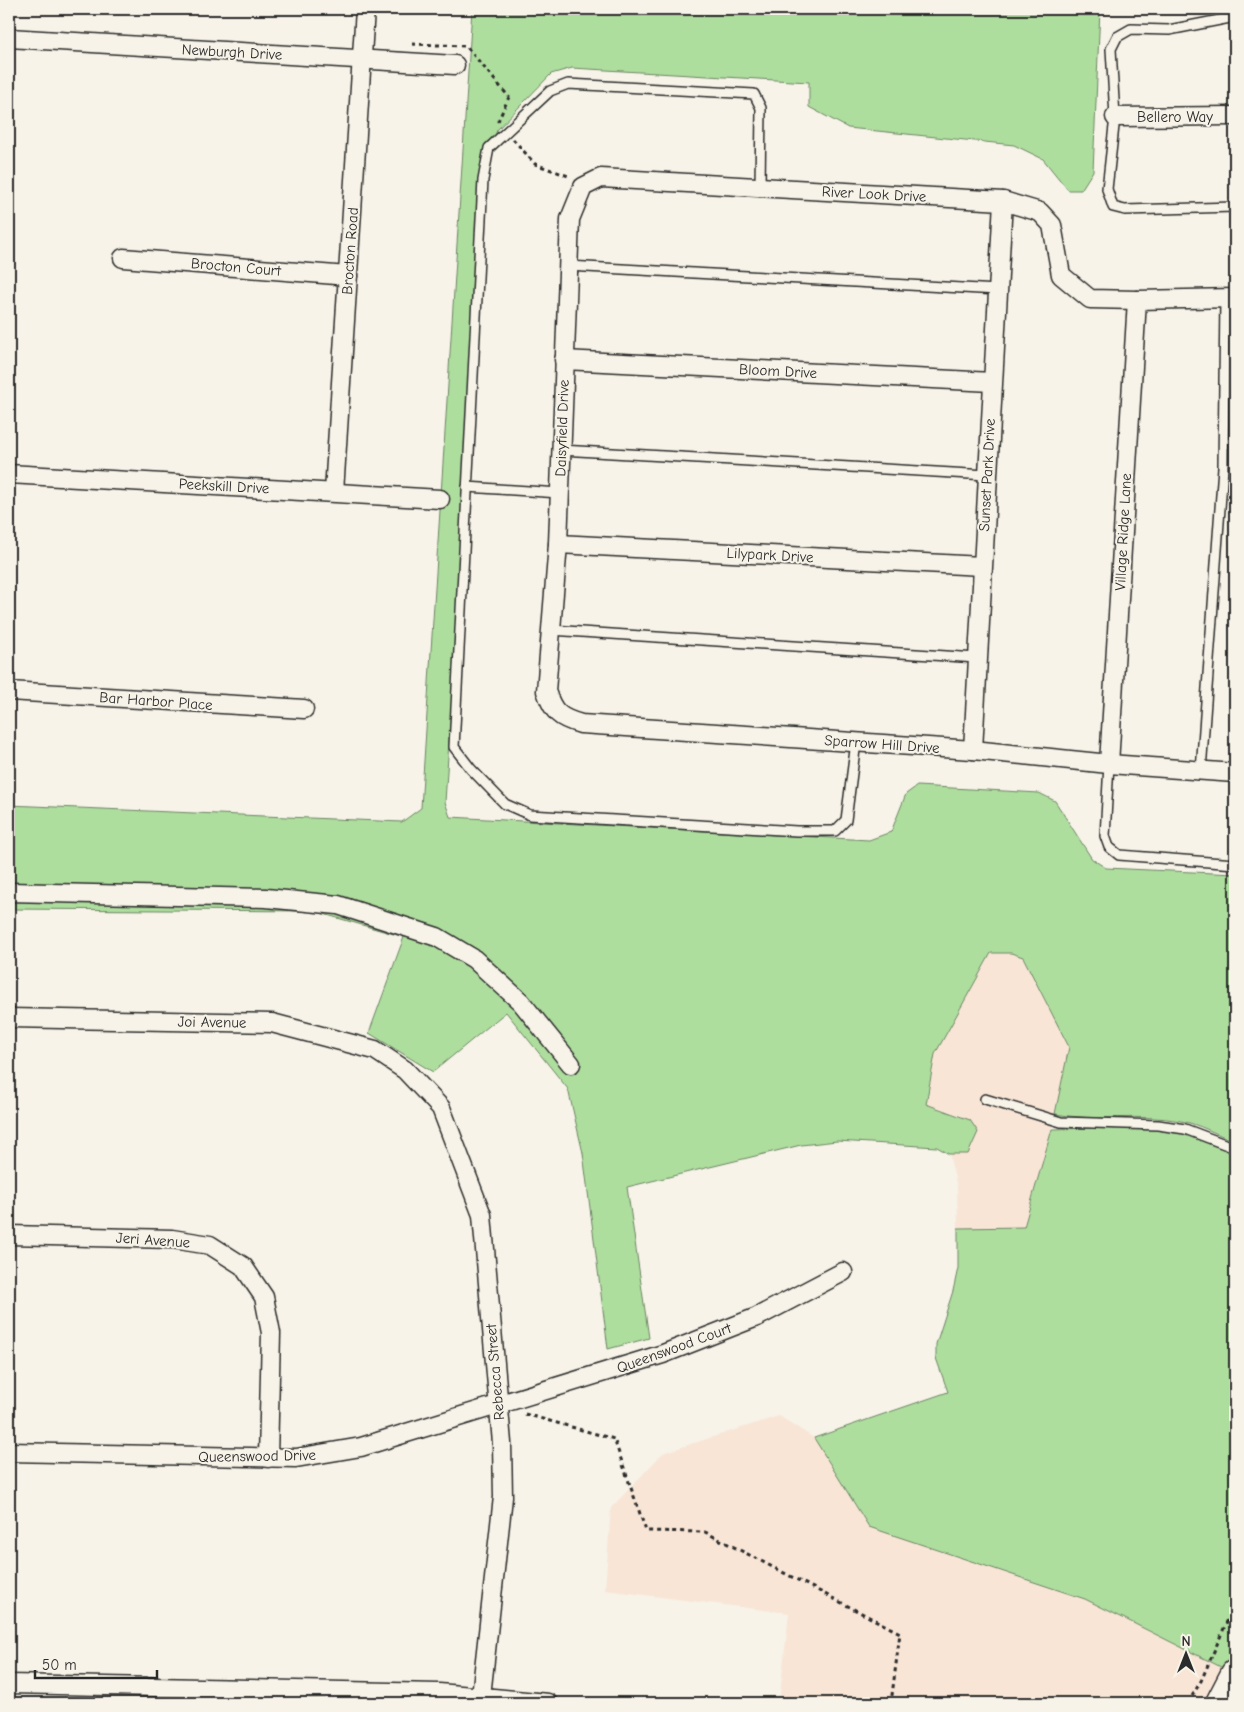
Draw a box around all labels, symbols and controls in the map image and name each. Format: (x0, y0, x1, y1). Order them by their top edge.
street label: Newburgh Drive (181, 40, 283, 64)
street label: Bellero Way (1137, 108, 1213, 126)
street label: River Look Drive (821, 182, 927, 206)
street label: Brocton Road (338, 207, 362, 295)
street label: Brocton Court (190, 254, 282, 280)
street label: Bloom Drive (739, 360, 818, 382)
street label: Daisyfield Drive (551, 379, 573, 477)
street label: Sunset Park Drive (975, 417, 999, 532)
street label: Village Ridge Lane (1111, 472, 1135, 591)
street label: Peekskill Drive (178, 475, 270, 497)
street label: Lilypark Drive (726, 544, 814, 566)
street label: Bar Harbor Place (99, 688, 214, 714)
street label: Sparrow Hill Drive (824, 731, 941, 757)
street label: Joi Avenue (177, 1012, 247, 1032)
street label: Jeri Avenue (115, 1228, 191, 1252)
street label: Queenswood Court (614, 1319, 734, 1377)
street label: Rebecca Street (482, 1322, 508, 1421)
street label: Queenswood Drive (198, 1446, 316, 1466)
north arrow (1162, 1630, 1212, 1680)
text: N (1181, 1633, 1191, 1650)
scale bar (35, 1647, 158, 1679)
text: 50 m (42, 1656, 77, 1674)

